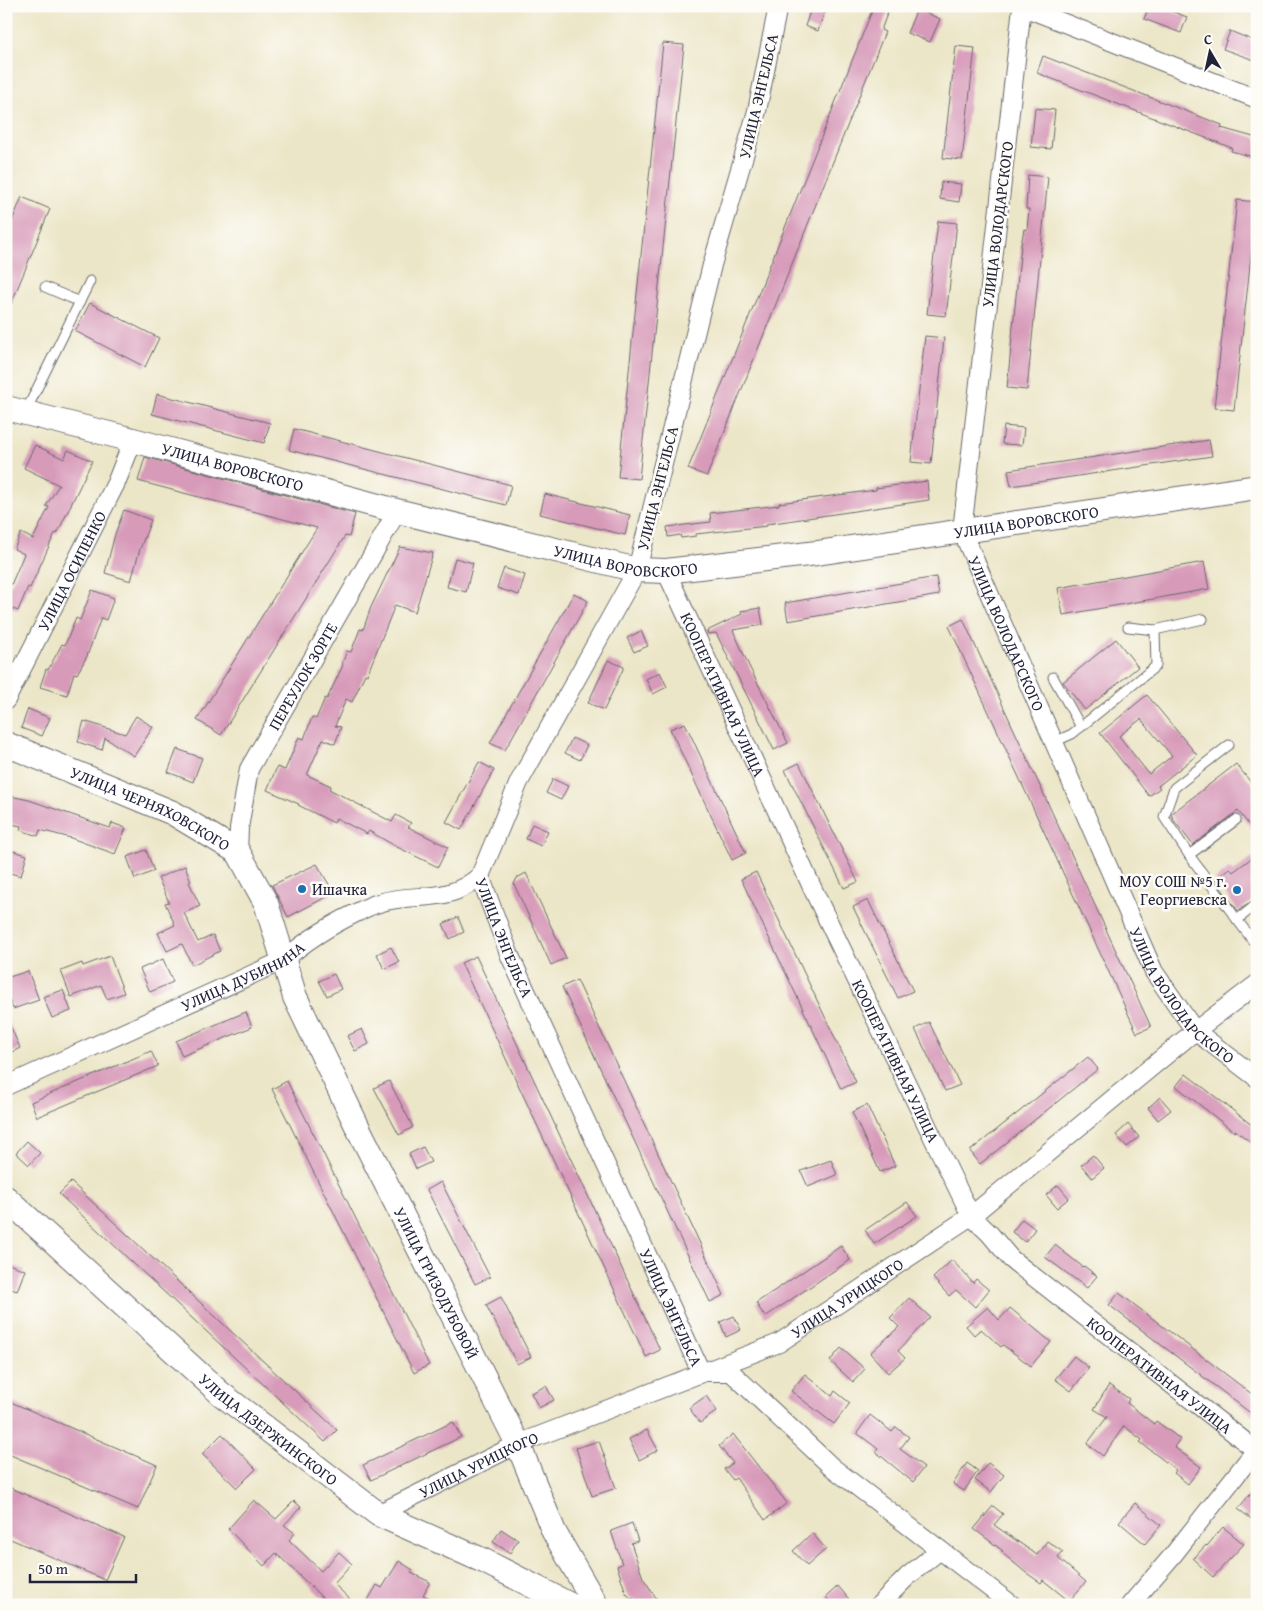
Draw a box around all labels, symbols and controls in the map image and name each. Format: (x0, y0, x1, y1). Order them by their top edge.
north arrow (1186, 28, 1236, 78)
text: С (1202, 29, 1214, 50)
street label: УЛИЦА ЭНГЕЛЬСА (732, 31, 784, 161)
street label: УЛИЦА ВОЛОДАРСКОГО (975, 139, 1019, 308)
street label: УЛИЦА ЭНГЕЛЬСА (630, 423, 684, 553)
street label: УЛИЦА ВОРОВСКОГО (159, 436, 306, 497)
street label: УЛИЦА ВОРОВСКОГО (952, 499, 1100, 544)
street label: УЛИЦА ОСИПЕНКО (31, 506, 112, 635)
street label: УЛИЦА ВОРОВСКОГО (551, 538, 699, 583)
street label: УЛИЦА ВОЛОДАРСКОГО (962, 552, 1051, 715)
street label: КООПЕРАТИВНАЯ УЛИЦА (675, 608, 772, 781)
street label: ПЕРЕУЛОК ЗОРГЕ (262, 618, 343, 734)
street label: УЛИЦА ЧЕРНЯХОВСКОГО (66, 760, 235, 857)
place label: МОУ СОШ №5 г. Георгиевска (1119, 869, 1227, 911)
street label: УЛИЦА ЭНГЕЛЬСА (470, 874, 539, 1001)
place label: Ишачка (312, 877, 367, 901)
marker: Ишачка (296, 883, 308, 895)
marker: МОУ СОШ №5 г. Георгиевска (1231, 884, 1243, 896)
street label: УЛИЦА ВОЛОДАРСКОГО (1124, 923, 1240, 1069)
street label: УЛИЦА ДУБИНИНА (177, 935, 310, 1017)
street label: КООПЕРАТИВНАЯ УЛИЦА (846, 975, 946, 1147)
street label: УЛИЦА ГРИЗОДУБОВОЙ (388, 1203, 485, 1363)
street label: УЛИЦА ЭНГЕЛЬСА (634, 1244, 709, 1370)
street label: УЛИЦА УРИЦКОГО (786, 1252, 908, 1344)
street label: КООПЕРАТИВНАЯ УЛИЦА (1082, 1311, 1238, 1440)
street label: УЛИЦА ДЗЕРЖИНСКОГО (193, 1367, 343, 1491)
street label: УЛИЦА УРИЦКОГО (414, 1425, 542, 1504)
scale bar (30, 1551, 136, 1583)
text: 50 m (38, 1558, 69, 1579)

